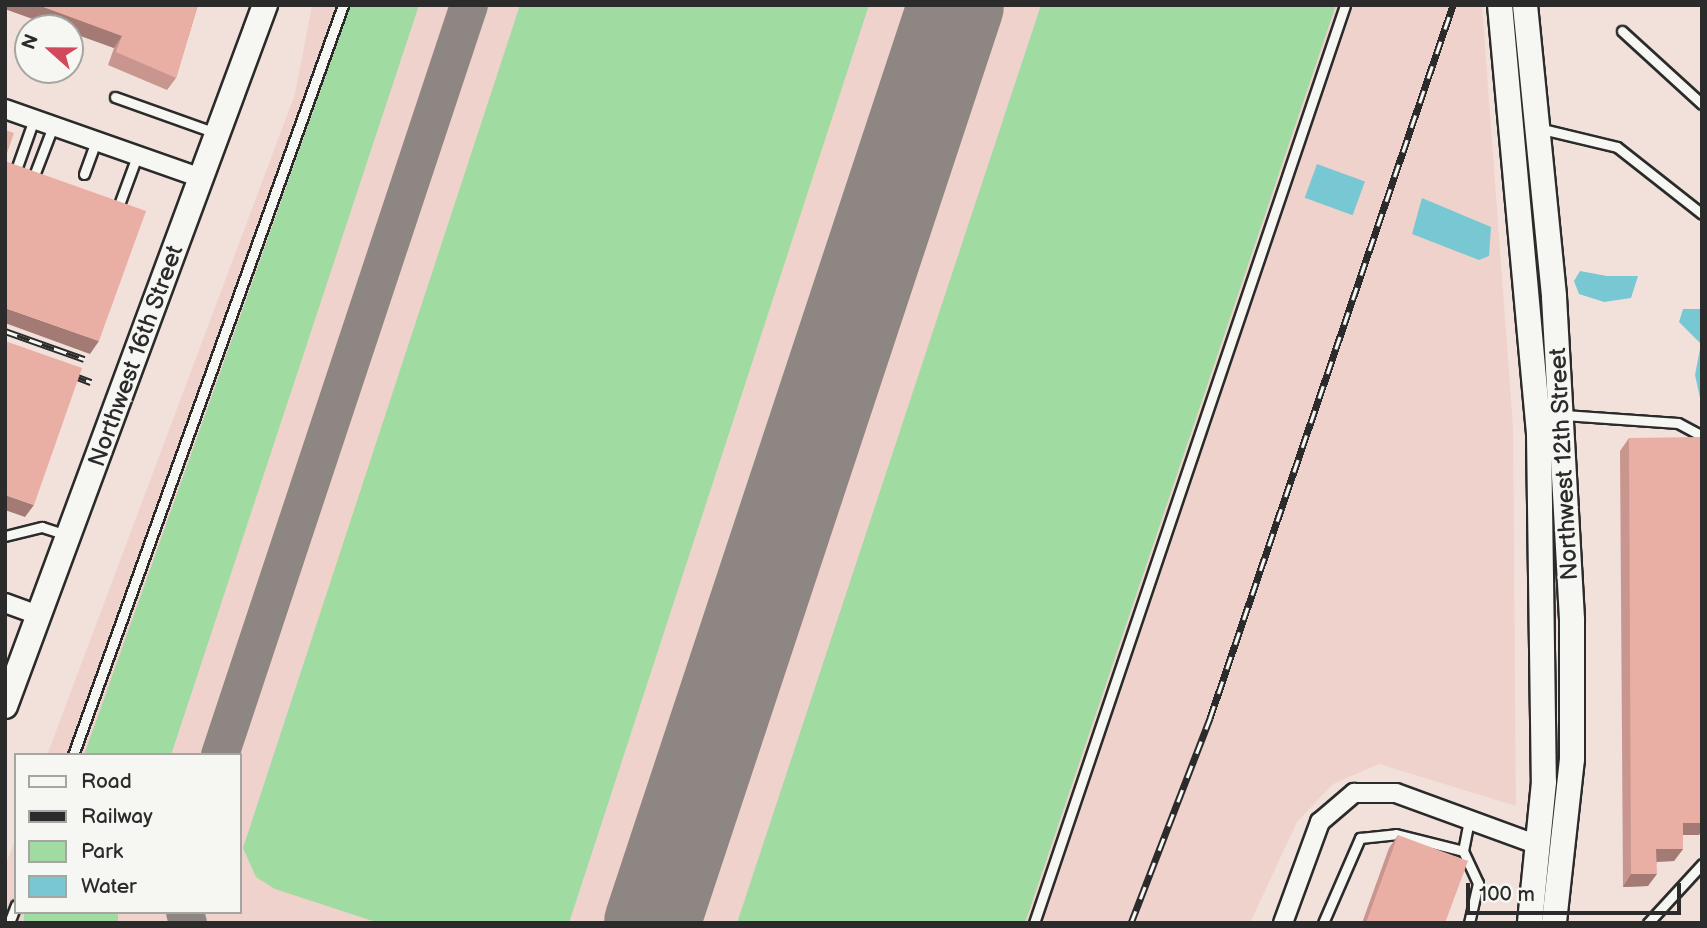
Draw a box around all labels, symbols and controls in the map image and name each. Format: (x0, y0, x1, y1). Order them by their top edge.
north arrow (14, 14, 84, 84)
text: N (18, 31, 44, 53)
street label: Northwest 16th Street (82, 241, 190, 471)
street label: Northwest 12th Street (1544, 347, 1584, 581)
legend (14, 753, 242, 914)
text: Road (81, 769, 132, 794)
text: Railway (81, 804, 153, 829)
text: Park (81, 839, 123, 864)
scale bar (1469, 869, 1684, 913)
text: Water (81, 874, 137, 899)
text: 100 m (1479, 882, 1535, 907)

